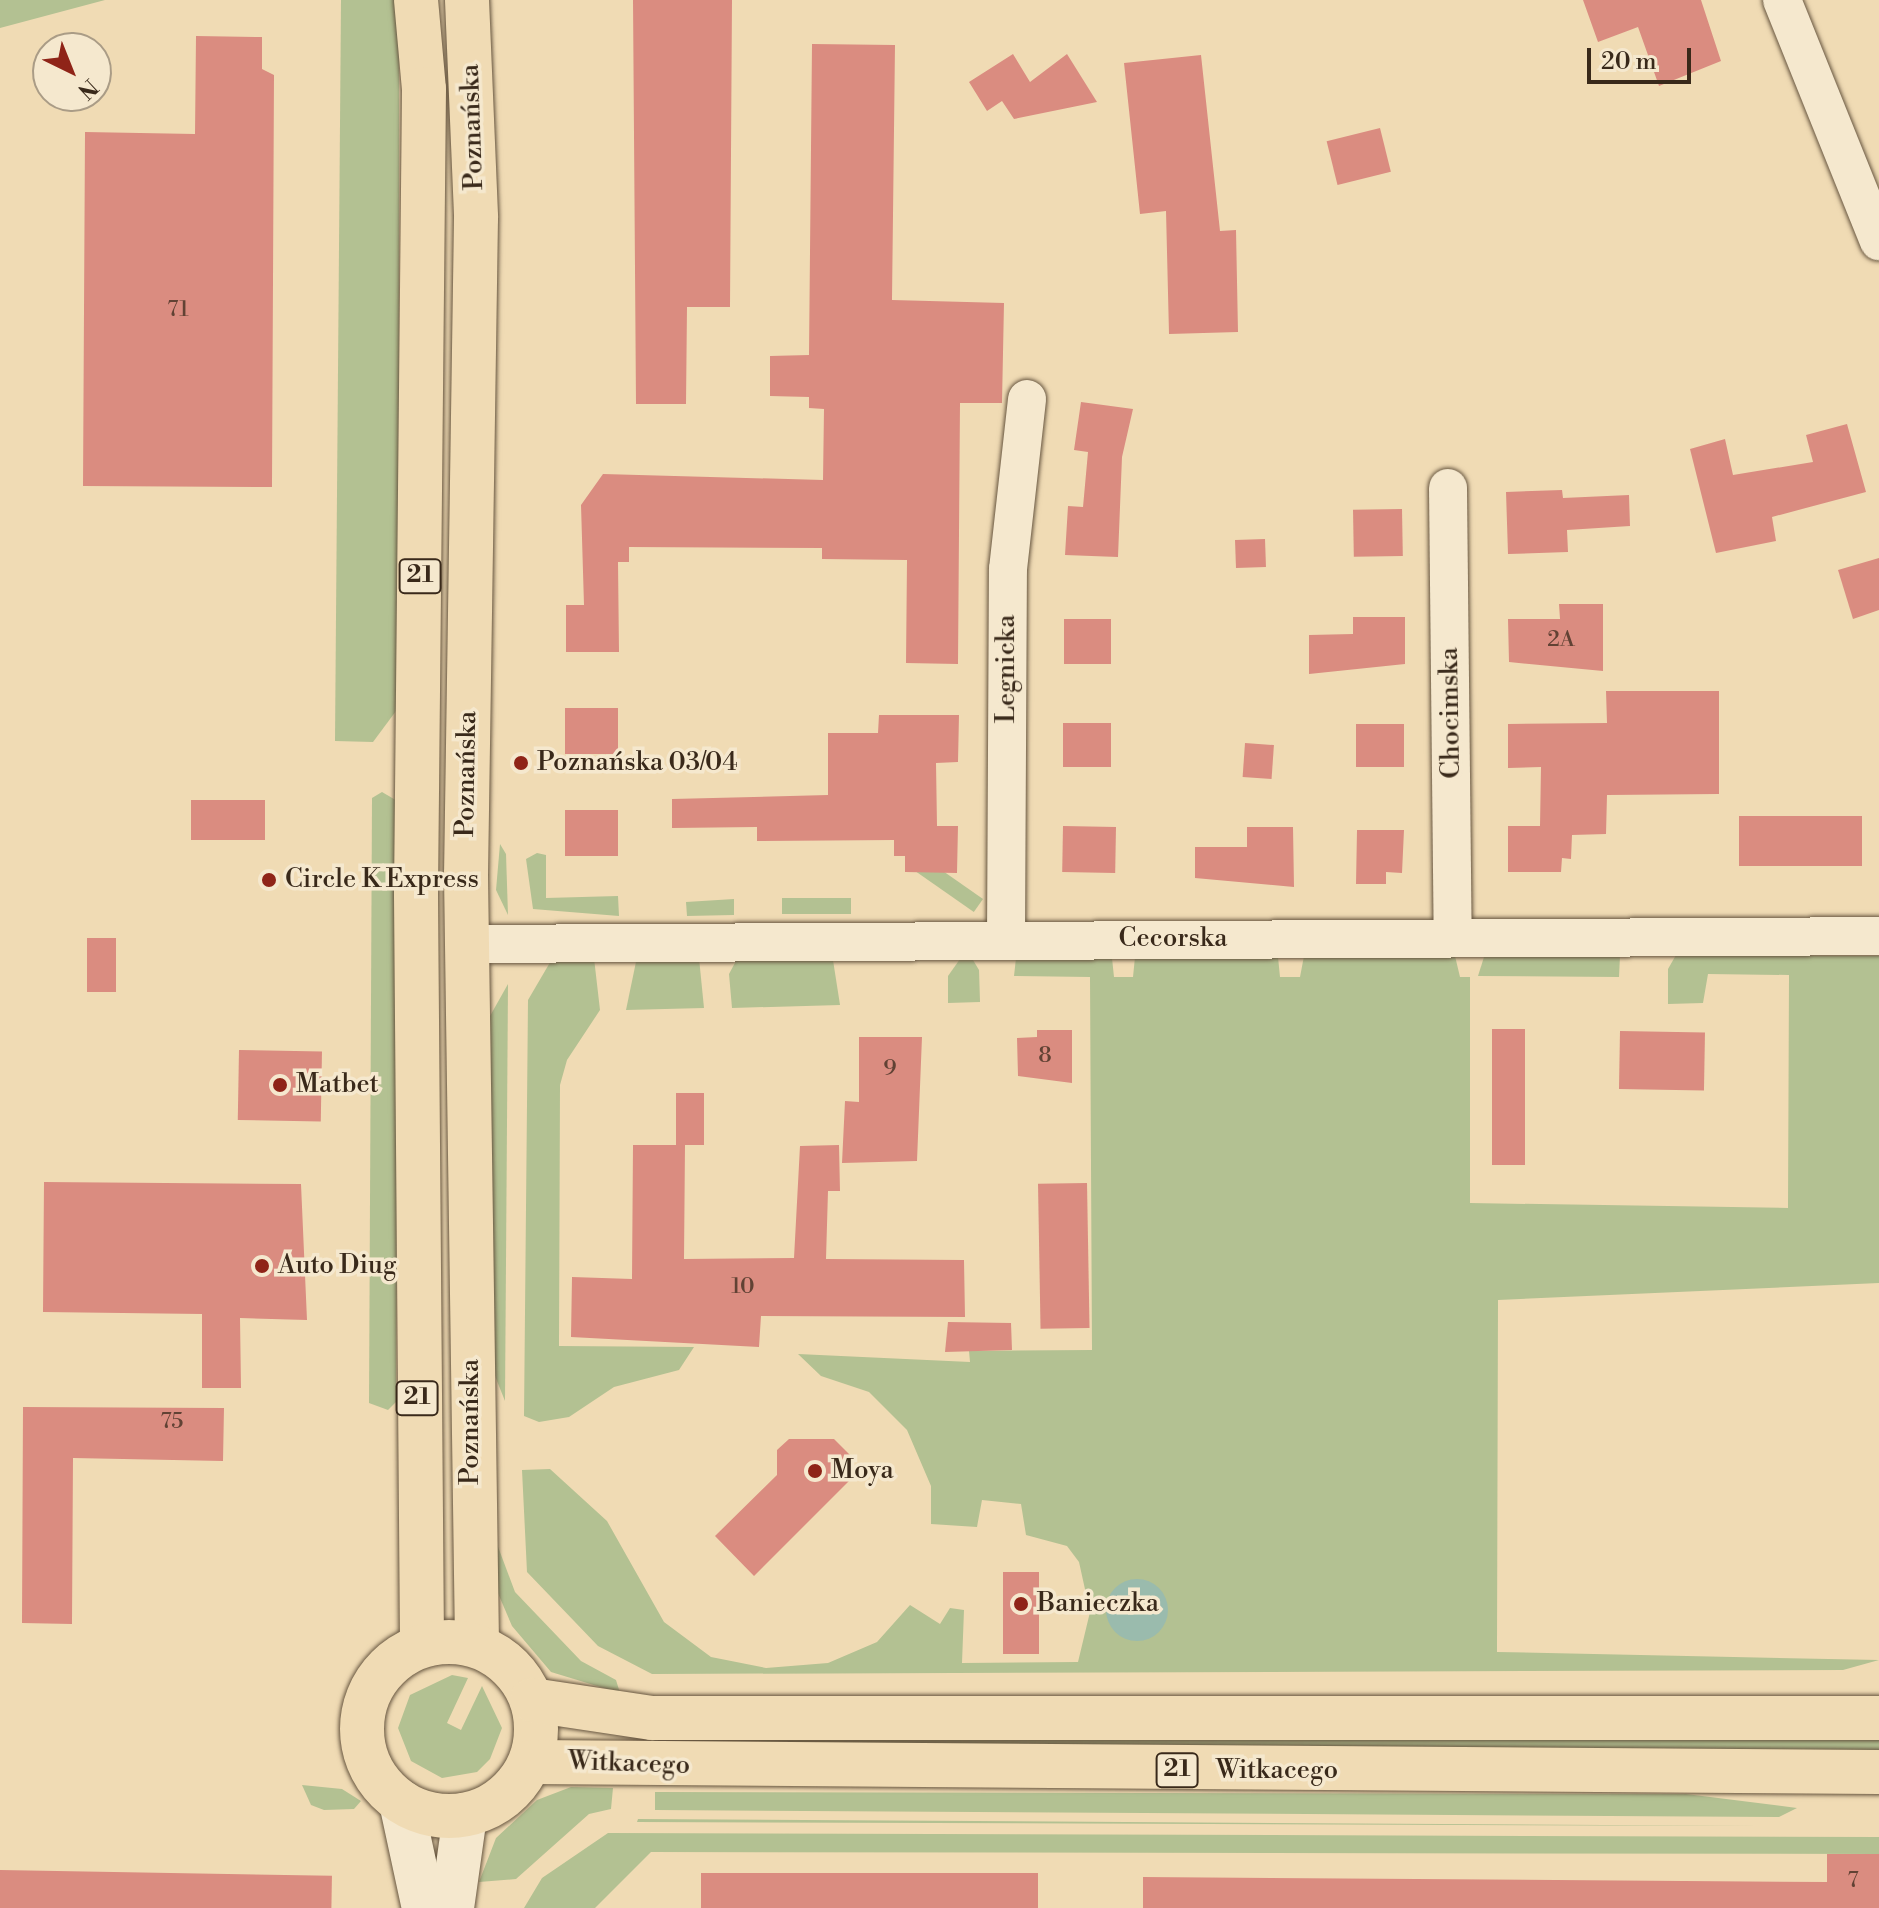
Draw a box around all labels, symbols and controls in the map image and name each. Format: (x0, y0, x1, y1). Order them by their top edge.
north arrow (32, 32, 112, 112)
scale bar (1591, 32, 1695, 82)
text: 20 m (1601, 47, 1657, 77)
street label: Poznańska (455, 63, 491, 191)
text: N (72, 73, 103, 104)
house number: 71 (167, 297, 189, 323)
road number: 21 (398, 556, 442, 596)
street label: Legnicka (991, 615, 1023, 723)
house number: 2A (1547, 627, 1575, 653)
street label: Chocimska (1434, 647, 1468, 779)
street label: Poznańska (450, 711, 484, 837)
place label: Poznańska 03/04 (537, 747, 738, 779)
marker: Poznańska 03/04 (512, 754, 530, 772)
place label: Circle K Express (285, 864, 479, 896)
marker: Circle K Express (260, 871, 278, 889)
street label: Cecorska (1119, 923, 1227, 955)
house number: 8 (1038, 1043, 1052, 1069)
house number: 9 (883, 1056, 897, 1082)
place label: Matbet (296, 1069, 379, 1101)
marker: Matbet (271, 1076, 289, 1094)
place label: Auto Diug (278, 1250, 396, 1282)
marker: Auto Diug (253, 1257, 271, 1275)
house number: 10 (731, 1274, 755, 1300)
street label: Poznańska (455, 1359, 487, 1485)
road number: 21 (395, 1378, 439, 1418)
house number: 75 (161, 1409, 183, 1435)
place label: Moya (831, 1455, 894, 1487)
marker: Moya (806, 1462, 824, 1480)
place label: Banieczka (1037, 1588, 1159, 1620)
marker: Banieczka (1012, 1595, 1030, 1613)
street label: Witkacego (567, 1746, 691, 1782)
road number: 21 (1155, 1750, 1199, 1790)
street label: Witkacego (1216, 1755, 1338, 1787)
house number: 7 (1847, 1868, 1859, 1894)

